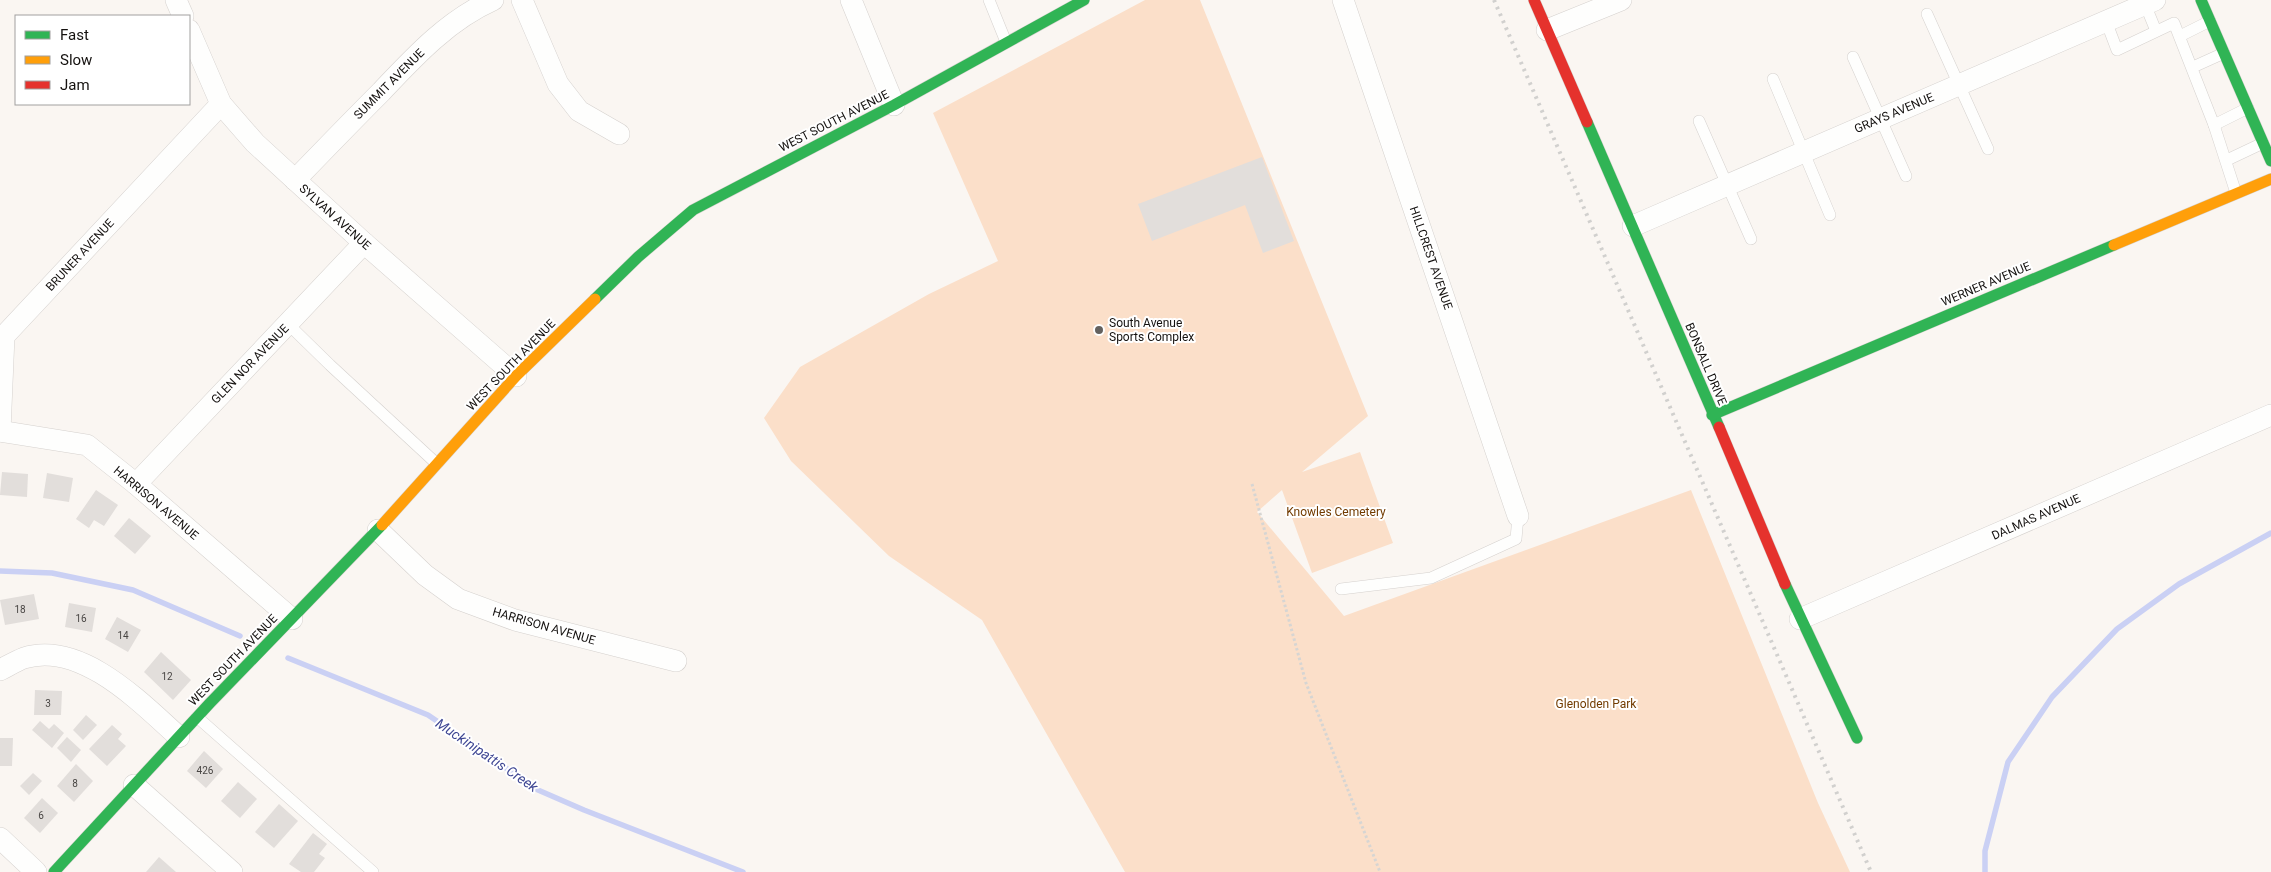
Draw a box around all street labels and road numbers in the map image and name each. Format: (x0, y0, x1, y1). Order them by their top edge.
street label: SUMMIT AVENUE (351, 46, 427, 122)
street label: WEST SOUTH AVENUE (777, 87, 891, 155)
street label: GRAYS AVENUE (1852, 90, 1936, 136)
street label: SYLVAN AVENUE (296, 181, 374, 253)
street label: HILLCREST AVENUE (1407, 204, 1455, 312)
street label: BRUNER AVENUE (43, 216, 117, 294)
street label: WERNER AVENUE (1939, 259, 2033, 309)
street label: WEST SOUTH AVENUE (464, 316, 558, 413)
street label: GLEN NOR AVENUE (208, 321, 292, 407)
street label: BONSALL DRIVE (1682, 321, 1730, 407)
street label: HARRISON AVENUE (111, 463, 201, 543)
street label: DALMAS AVENUE (1990, 491, 2083, 543)
street label: HARRISON AVENUE (491, 605, 597, 647)
street label: WEST SOUTH AVENUE (186, 611, 280, 708)

